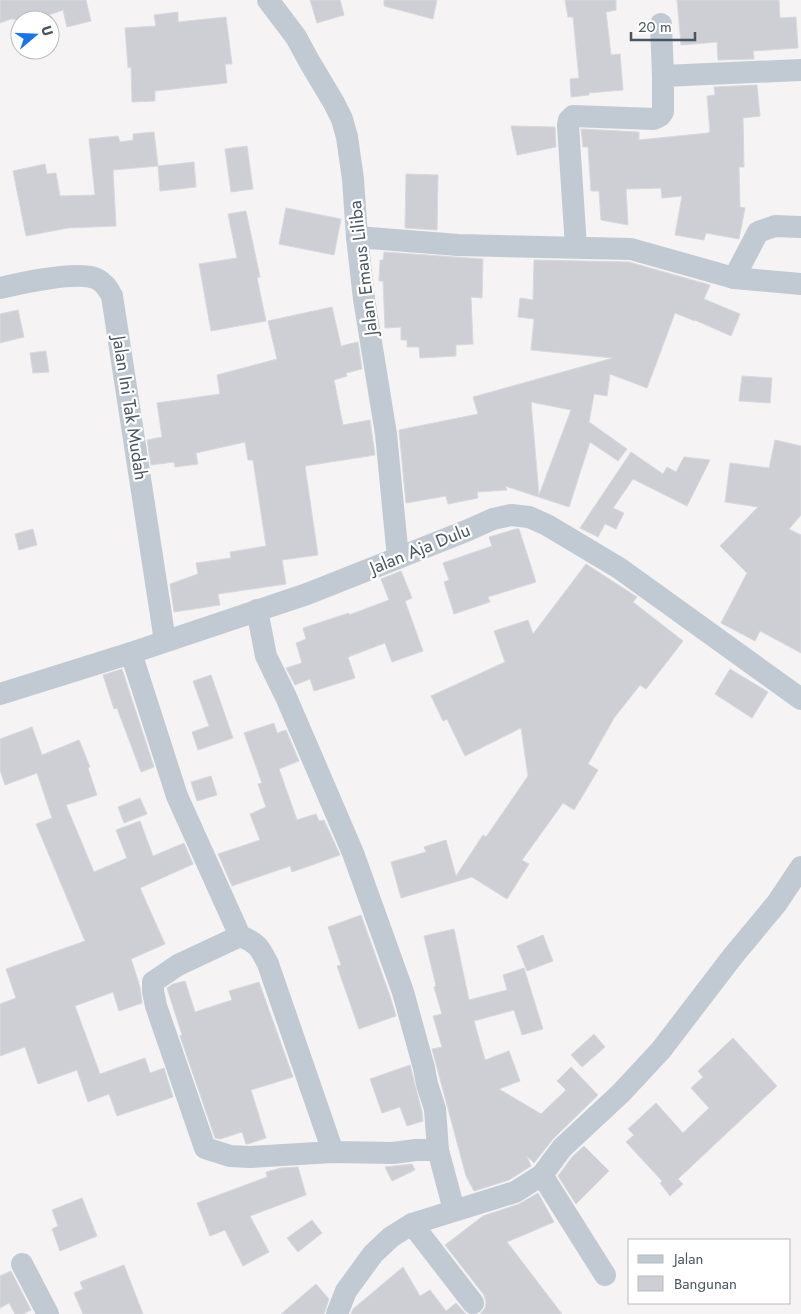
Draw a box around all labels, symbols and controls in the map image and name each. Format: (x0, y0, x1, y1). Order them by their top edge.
north arrow (10, 10, 60, 60)
scale bar (631, 10, 695, 42)
text: 20 m (638, 16, 672, 38)
text: U (36, 23, 58, 39)
street label: Jalan Emaus Liliba (342, 199, 384, 339)
street label: Jalan Ini Tak Mudah (105, 332, 154, 482)
street label: Jalan Aja Dulu (364, 517, 474, 582)
legend (628, 1239, 791, 1304)
text: Jalan (672, 1248, 703, 1270)
text: Bangunan (674, 1273, 737, 1295)

